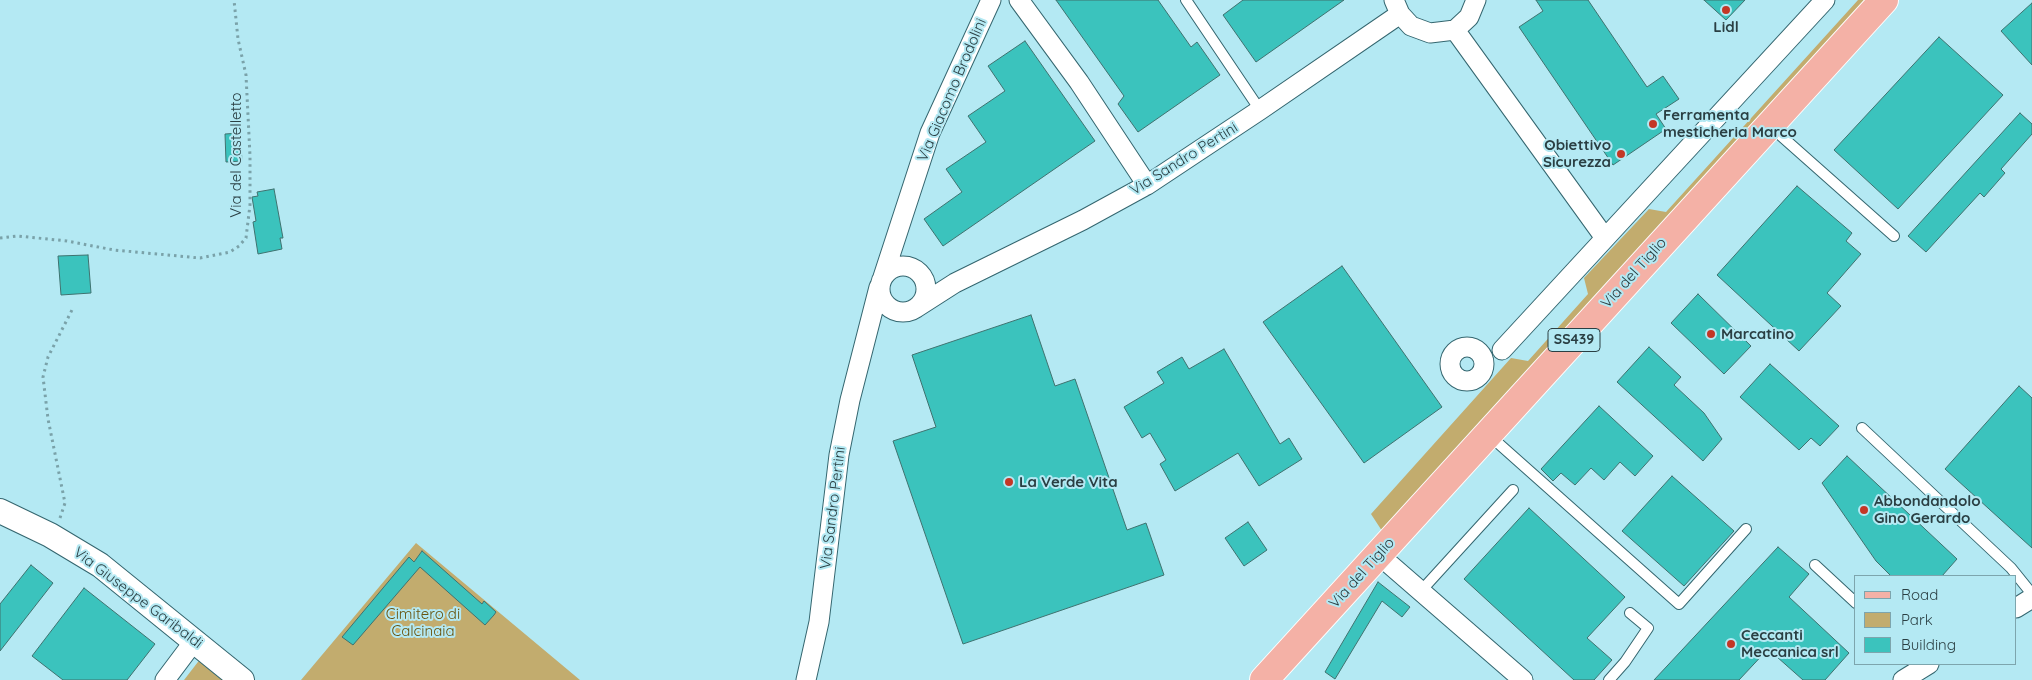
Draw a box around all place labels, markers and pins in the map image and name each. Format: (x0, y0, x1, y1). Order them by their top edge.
marker: Lidl (1720, 4, 1732, 16)
place label: Lidl (1713, 18, 1739, 36)
place label: Ferramenta mesticheria Marco (1663, 106, 1797, 141)
marker: Ferramenta mesticheria Marco (1647, 118, 1659, 130)
place label: Obiettivo Sicurezza (1543, 136, 1611, 171)
marker: Obiettivo Sicurezza (1615, 148, 1627, 160)
place label: Marcatino (1721, 325, 1794, 343)
marker: Marcatino (1705, 328, 1717, 340)
place label: La Verde Vita (1019, 473, 1118, 491)
marker: La Verde Vita (1003, 476, 1015, 488)
place label: Abbondandolo Gino Gerardo (1874, 492, 1981, 527)
marker: Abbondandolo Gino Gerardo (1858, 504, 1870, 516)
place label: Ceccanti Meccanica srl (1741, 626, 1839, 661)
marker: Ceccanti Meccanica srl (1725, 638, 1737, 650)

